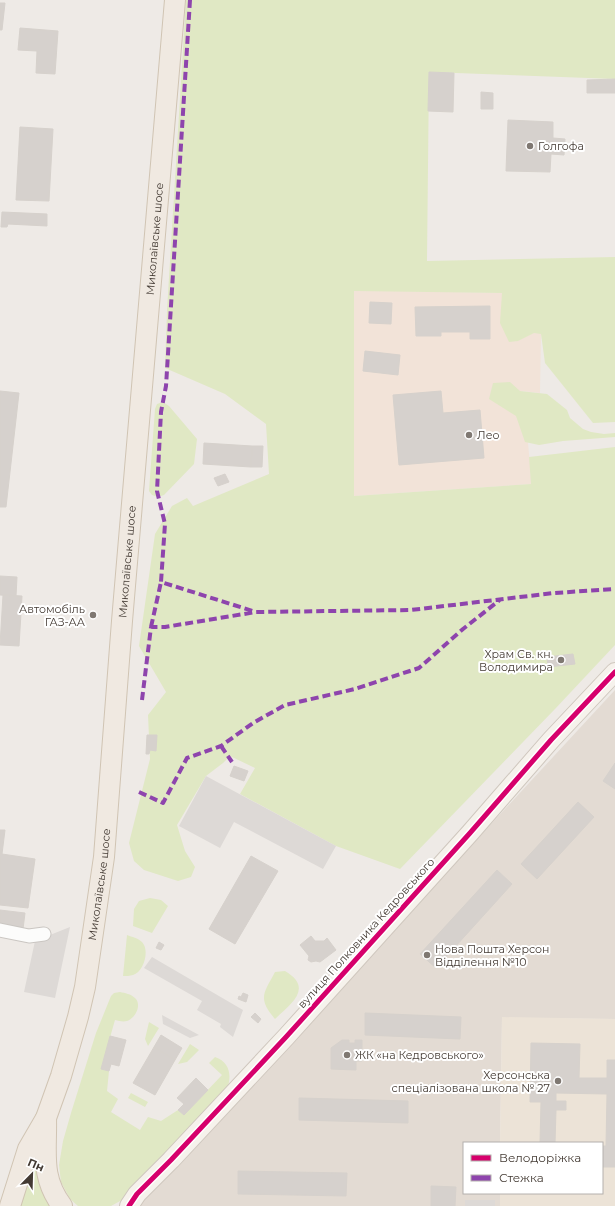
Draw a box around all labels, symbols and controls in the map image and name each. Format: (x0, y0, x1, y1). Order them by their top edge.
place label: Голгофа (538, 139, 584, 153)
marker: Голгофа (525, 141, 535, 151)
street label: Миколаївське шосе (143, 182, 166, 296)
place label: Лео (477, 428, 499, 442)
marker: Лео (464, 430, 474, 440)
street label: Миколаївське шосе (115, 505, 139, 619)
place label: Автомобіль ГАЗ-АА (19, 602, 86, 629)
marker: Автомобіль ГАЗ-АА (88, 610, 98, 620)
place label: Храм Св. кн. Володимира (479, 647, 553, 674)
marker: Храм Св. кн. Володимира (556, 655, 566, 665)
street label: Миколаївське шосе (85, 828, 113, 941)
street label: вулиця Полковника Кедровського (295, 855, 437, 1011)
place label: Нова Пошта Херсон Відділення №10 (435, 942, 549, 969)
marker: Нова Пошта Херсон Відділення №10 (422, 950, 432, 960)
place label: ЖК «на Кедровського» (355, 1048, 484, 1062)
marker: ЖК «на Кедровського» (342, 1050, 352, 1060)
place label: Херсонська спеціалізована школа № 27 (392, 1068, 550, 1095)
marker: Херсонська спеціалізована школа № 27 (553, 1076, 563, 1086)
legend (463, 1142, 603, 1194)
text: Велодоріжка (499, 1150, 581, 1165)
north arrow (12, 1154, 52, 1194)
text: Пн (26, 1155, 46, 1174)
text: Стежка (499, 1170, 544, 1185)

